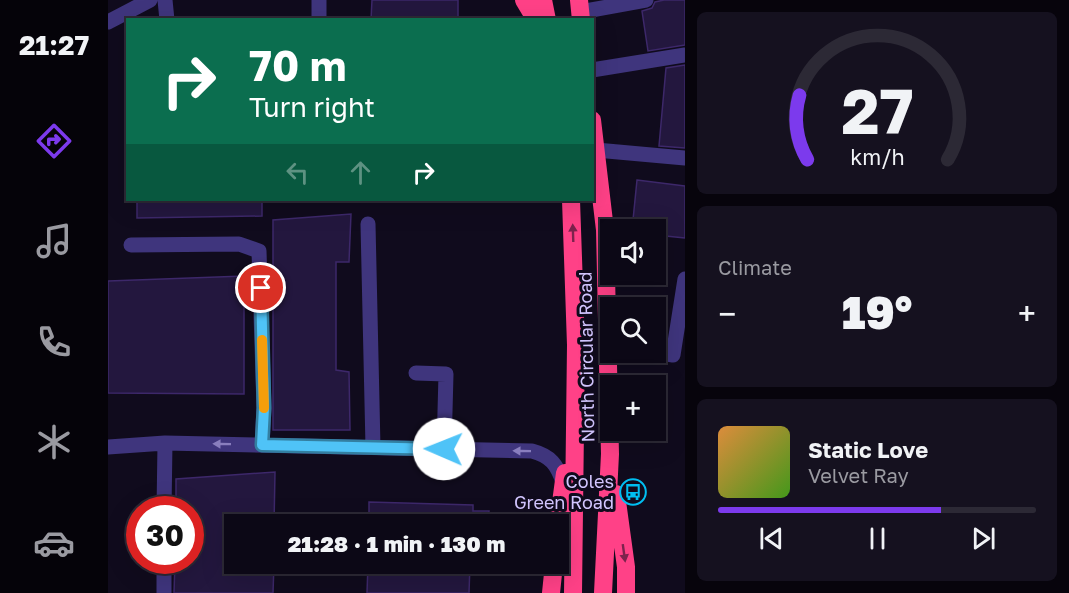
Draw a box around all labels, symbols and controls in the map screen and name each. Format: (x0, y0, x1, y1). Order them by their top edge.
text: 21:27 (19, 29, 89, 61)
text: 70 m (249, 40, 346, 90)
icon: right (150, 42, 228, 120)
text: 27 (841, 73, 913, 148)
text: Turn right (249, 91, 375, 123)
icon: directions (33, 120, 75, 162)
text: km/h (850, 144, 904, 170)
icon: left (281, 156, 314, 189)
icon: ahead (344, 156, 377, 189)
icon: right (407, 156, 440, 189)
map controls (600, 219, 666, 441)
button: sound (600, 219, 666, 285)
icon: music (33, 220, 75, 262)
one-way arrow (568, 223, 578, 242)
text: Climate (718, 255, 792, 279)
pin (235, 262, 286, 313)
icon: arrive (244, 271, 277, 304)
street label: North Circular Road (574, 271, 598, 443)
text: 19° (842, 285, 912, 339)
text: − (718, 294, 736, 333)
text: + (1018, 294, 1036, 333)
button: search (600, 297, 666, 363)
icon: phone (33, 321, 75, 363)
button: + (600, 375, 666, 441)
position arrow (412, 417, 476, 481)
icon: climate (33, 421, 75, 463)
text: Static Love (808, 436, 928, 463)
one-way arrow (212, 439, 231, 449)
one-way arrow (512, 446, 531, 455)
text: Velvet Ray (808, 463, 909, 487)
place label: Coles Green Road (514, 470, 614, 513)
bus stop icon: Coles Green Road (618, 477, 648, 507)
speed limit sign: 30 (126, 496, 204, 574)
icon: car (33, 522, 75, 564)
icon: previous (755, 522, 788, 555)
icon: pause (861, 522, 894, 555)
icon: next (967, 522, 1000, 555)
text: 21:28 · 1 min · 130 m (288, 530, 505, 557)
one-way arrow (620, 544, 629, 563)

